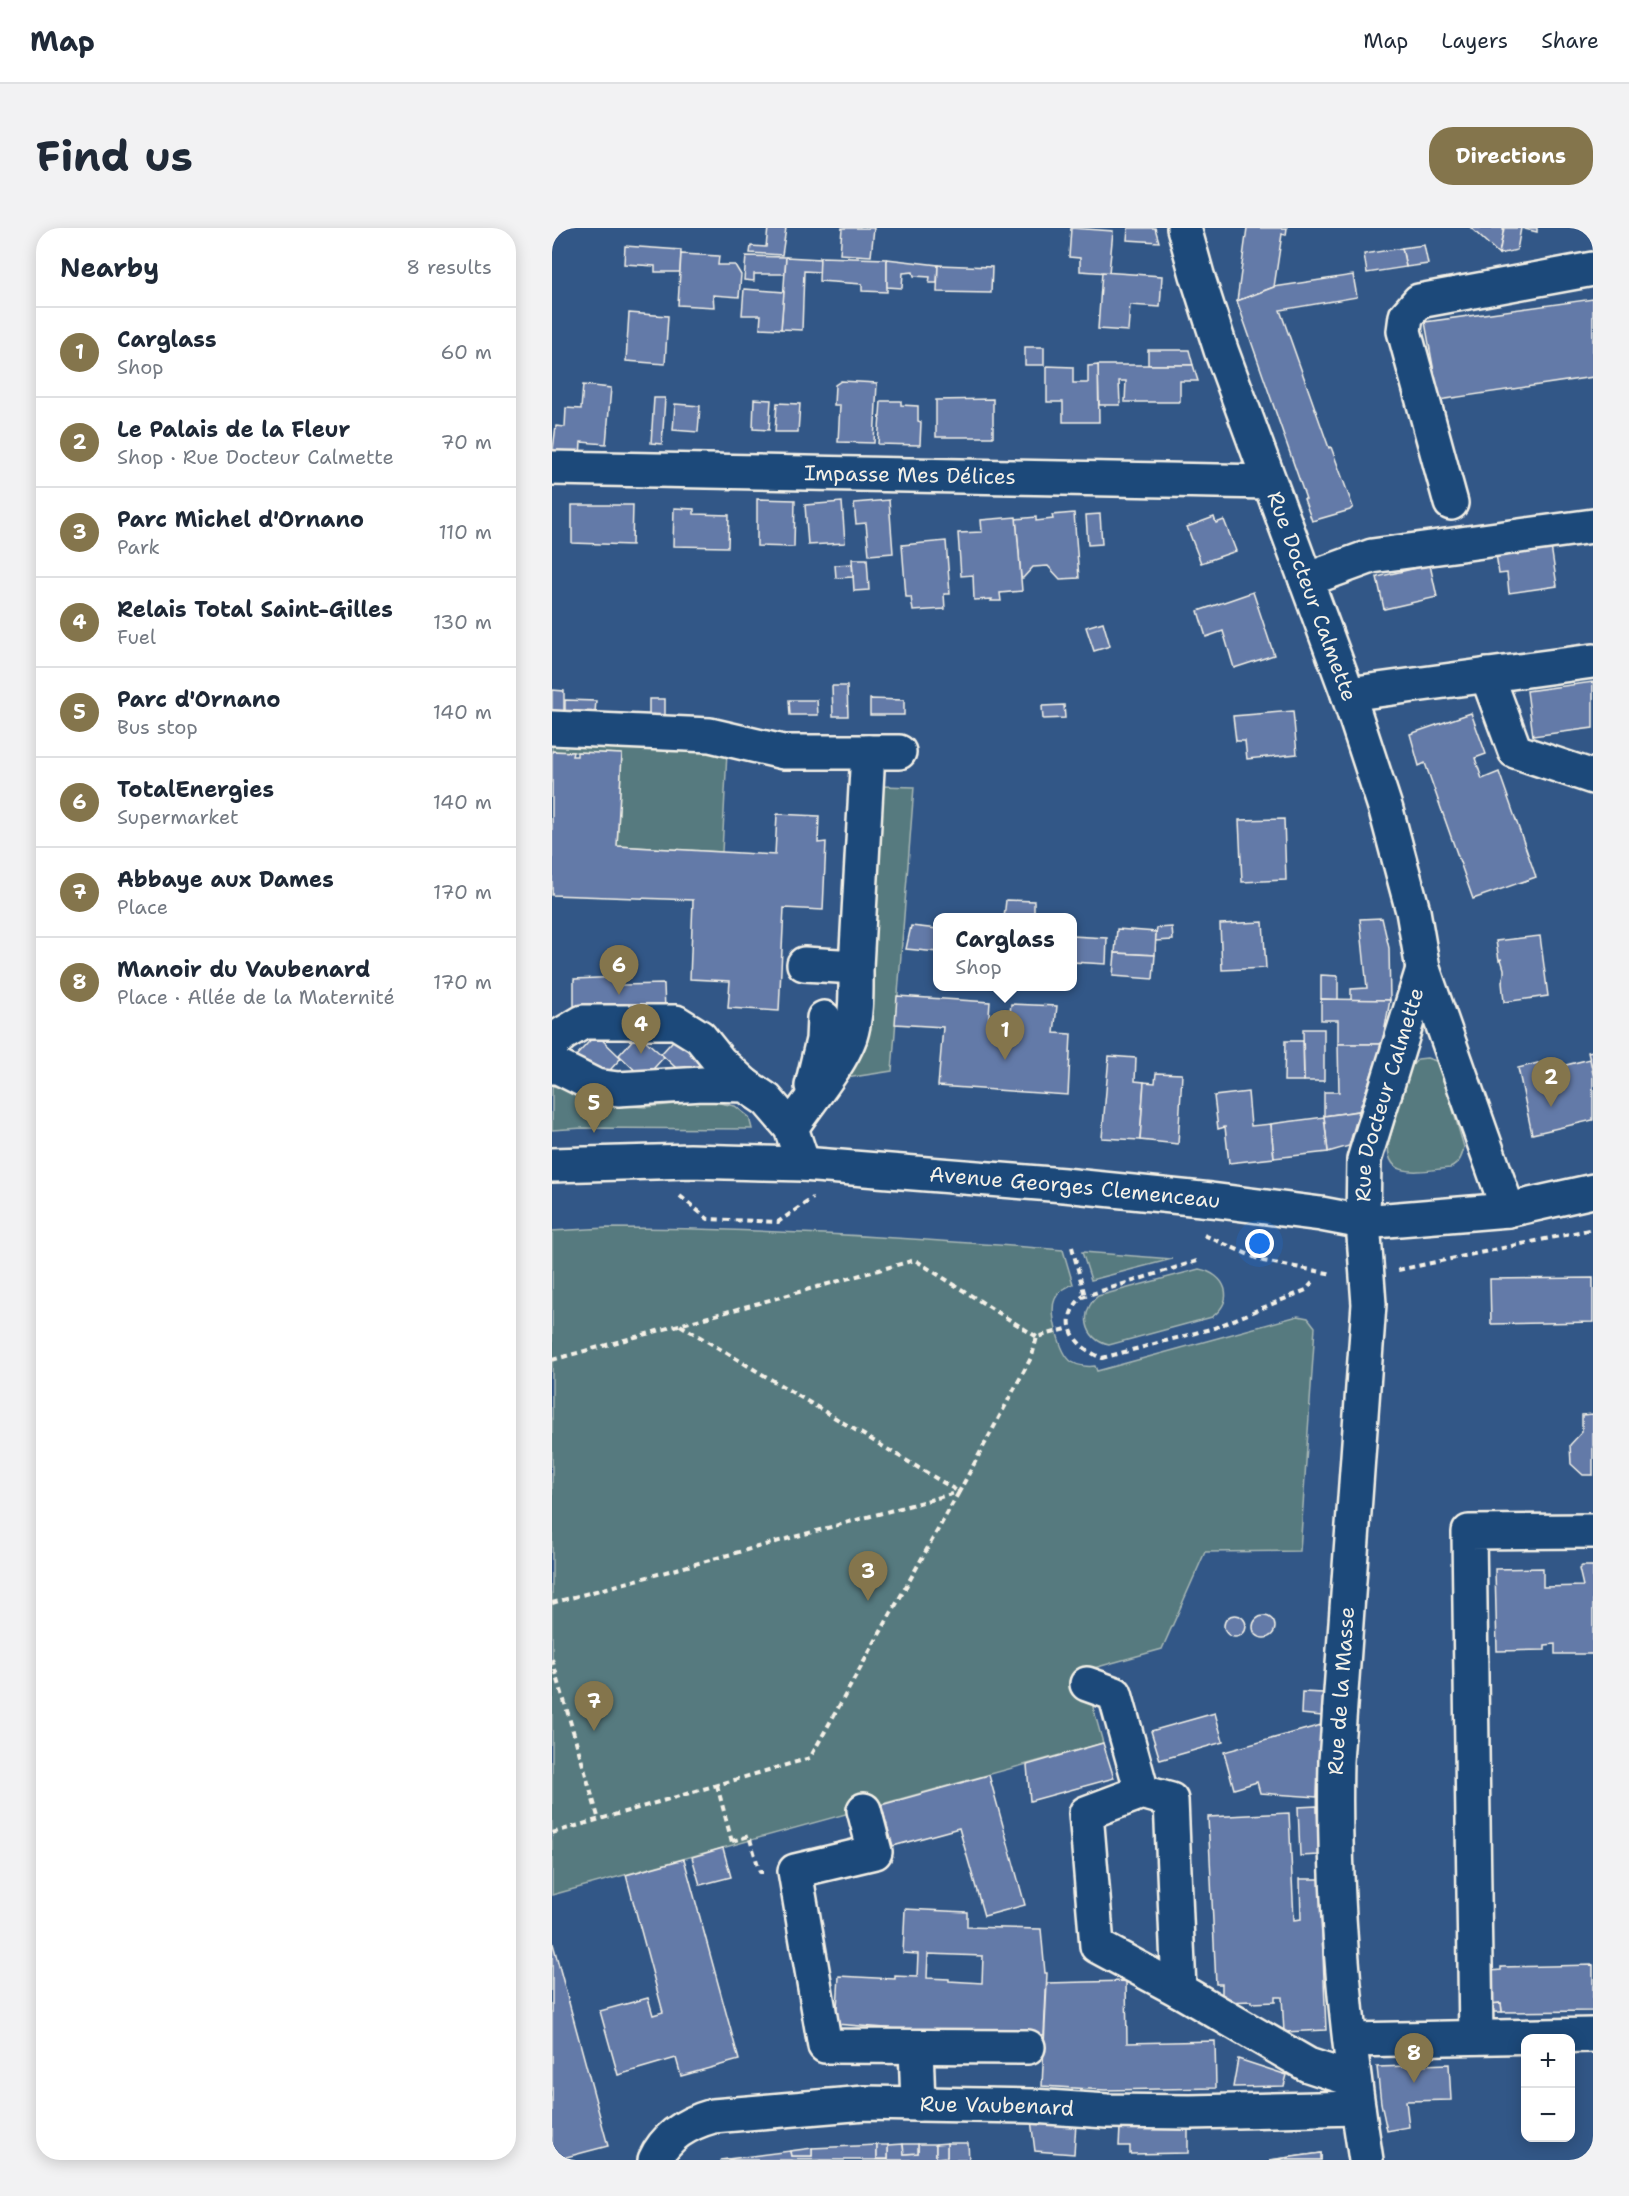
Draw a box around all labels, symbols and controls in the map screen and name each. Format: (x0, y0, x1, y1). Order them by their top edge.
text: Map (30, 22, 95, 60)
text: Map (1363, 27, 1408, 55)
text: Layers (1441, 27, 1508, 55)
text: Share (1541, 27, 1599, 55)
button: Directions (1429, 127, 1593, 185)
text: Find us (36, 128, 193, 184)
text: Nearby (60, 250, 159, 285)
text: 8 results (406, 254, 492, 280)
text: Carglass (117, 325, 217, 354)
text: 1 (75, 339, 84, 365)
text: 60 m (440, 339, 492, 365)
text: Shop (117, 354, 164, 380)
text: Le Palais de la Fleur (117, 415, 350, 444)
text: 2 (73, 429, 87, 455)
text: 70 m (440, 429, 492, 455)
text: Shop · Rue Docteur Calmette (117, 444, 394, 470)
street label: Impasse Mes Délices (804, 459, 1016, 491)
street label: Rue Docteur Calmette (1260, 487, 1363, 705)
text: Parc Michel d'Ornano (117, 505, 364, 534)
text: 3 (73, 519, 87, 545)
text: 110 m (438, 519, 492, 545)
text: Park (117, 534, 160, 560)
text: Relais Total Saint-Gilles (117, 595, 393, 624)
text: 4 (73, 609, 87, 635)
text: 130 m (433, 609, 492, 635)
text: Fuel (117, 624, 156, 650)
text: Parc d'Ornano (117, 685, 280, 714)
text: 5 (73, 699, 86, 725)
text: 140 m (433, 699, 492, 725)
text: Bus stop (117, 714, 198, 740)
text: TotalEnergies (117, 775, 274, 804)
text: 6 (73, 789, 87, 815)
text: 140 m (433, 789, 492, 815)
text: Supermarket (117, 804, 239, 830)
text: Abbaye aux Dames (117, 865, 334, 894)
text: 7 (73, 879, 87, 905)
text: 170 m (433, 879, 492, 905)
text: Place (117, 894, 168, 920)
popup (933, 913, 1077, 991)
text: Carglass (955, 925, 1055, 954)
pin: 6 (600, 946, 638, 995)
text: Shop (955, 954, 1002, 980)
text: Manoir du Vaubenard (117, 955, 370, 984)
text: 8 (73, 969, 87, 995)
text: 170 m (433, 969, 492, 995)
text: Place · Allée de la Maternité (117, 984, 395, 1010)
street label: Rue Docteur Calmette (1349, 984, 1430, 1202)
pin: 4 (622, 1004, 661, 1054)
pin: 1 (986, 1010, 1024, 1060)
pin: 2 (1532, 1058, 1570, 1107)
pin: 5 (574, 1084, 614, 1133)
street label: Avenue Georges Clemenceau (928, 1160, 1222, 1215)
your location (1245, 1229, 1274, 1258)
pin: 3 (848, 1552, 888, 1601)
street label: Rue de la Masse (1322, 1606, 1361, 1775)
pin: 7 (574, 1682, 614, 1731)
pin: 8 (1394, 2034, 1434, 2083)
map controls (1521, 2034, 1575, 2142)
button: + (1521, 2034, 1575, 2088)
button: − (1521, 2088, 1575, 2142)
street label: Rue Vaubenard (920, 2090, 1075, 2123)

